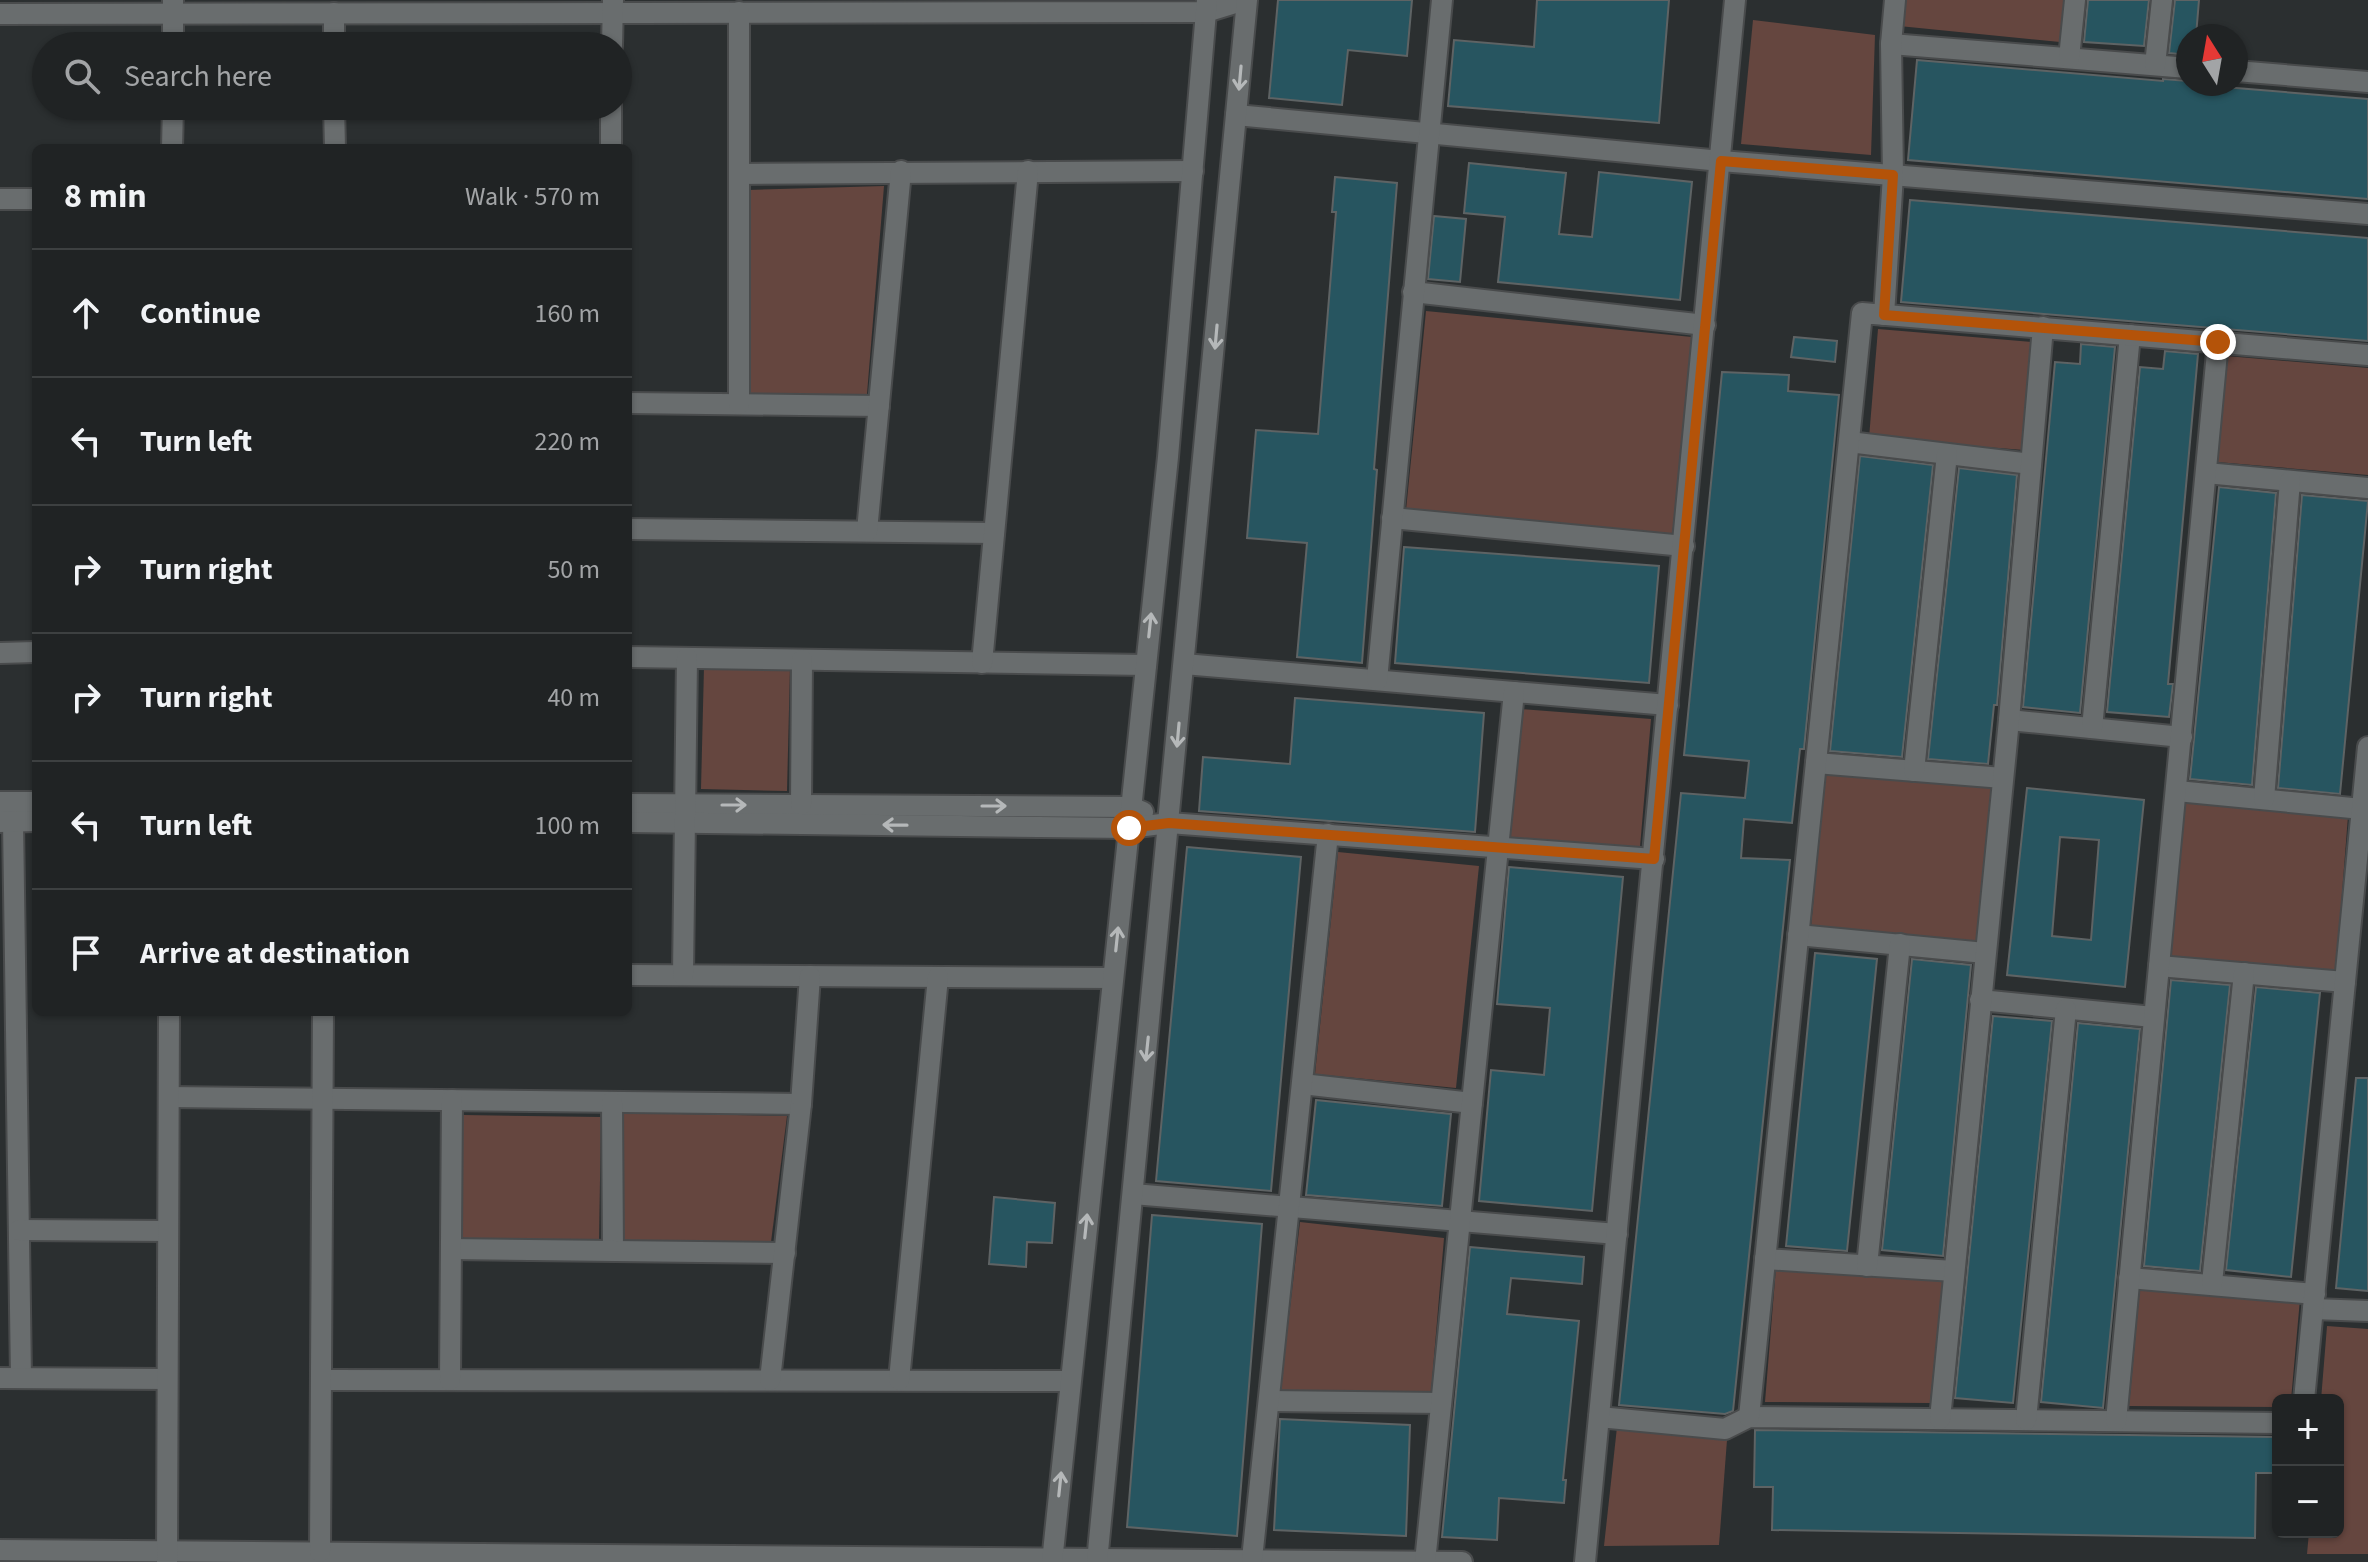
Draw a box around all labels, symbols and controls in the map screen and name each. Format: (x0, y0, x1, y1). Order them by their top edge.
north arrow (2176, 24, 2248, 96)
search box (32, 32, 632, 120)
icon: search (60, 54, 104, 98)
text: Search here (124, 55, 272, 98)
one-way arrow (1232, 64, 1247, 91)
text: 8 min (64, 172, 147, 221)
text: Walk · 570 m (465, 178, 600, 215)
icon: ahead (64, 291, 108, 335)
text: Continue (140, 292, 261, 335)
text: 160 m (534, 295, 600, 332)
one-way arrow (1208, 323, 1223, 350)
route end (2200, 324, 2236, 360)
icon: left (64, 419, 108, 463)
text: Turn left (140, 420, 252, 463)
text: 220 m (534, 423, 600, 460)
icon: right (64, 547, 108, 591)
text: Turn right (140, 548, 272, 591)
text: 50 m (547, 551, 600, 588)
one-way arrow (1143, 612, 1158, 639)
icon: right (64, 675, 108, 719)
text: Turn right (140, 676, 272, 719)
text: 40 m (547, 679, 600, 716)
one-way arrow (1170, 721, 1185, 748)
one-way arrow (720, 797, 747, 813)
one-way arrow (980, 798, 1007, 814)
icon: left (64, 803, 108, 847)
text: Turn left (140, 804, 252, 847)
text: 100 m (534, 807, 600, 844)
route start (1111, 810, 1147, 846)
one-way arrow (882, 817, 909, 833)
one-way arrow (1109, 926, 1124, 953)
icon: arrive (64, 931, 108, 975)
text: Arrive at destination (140, 932, 410, 975)
one-way arrow (1139, 1035, 1154, 1062)
one-way arrow (1079, 1213, 1094, 1240)
map controls (2272, 1394, 2344, 1538)
button: + (2272, 1394, 2344, 1466)
button: − (2272, 1466, 2344, 1538)
one-way arrow (1052, 1471, 1067, 1498)

